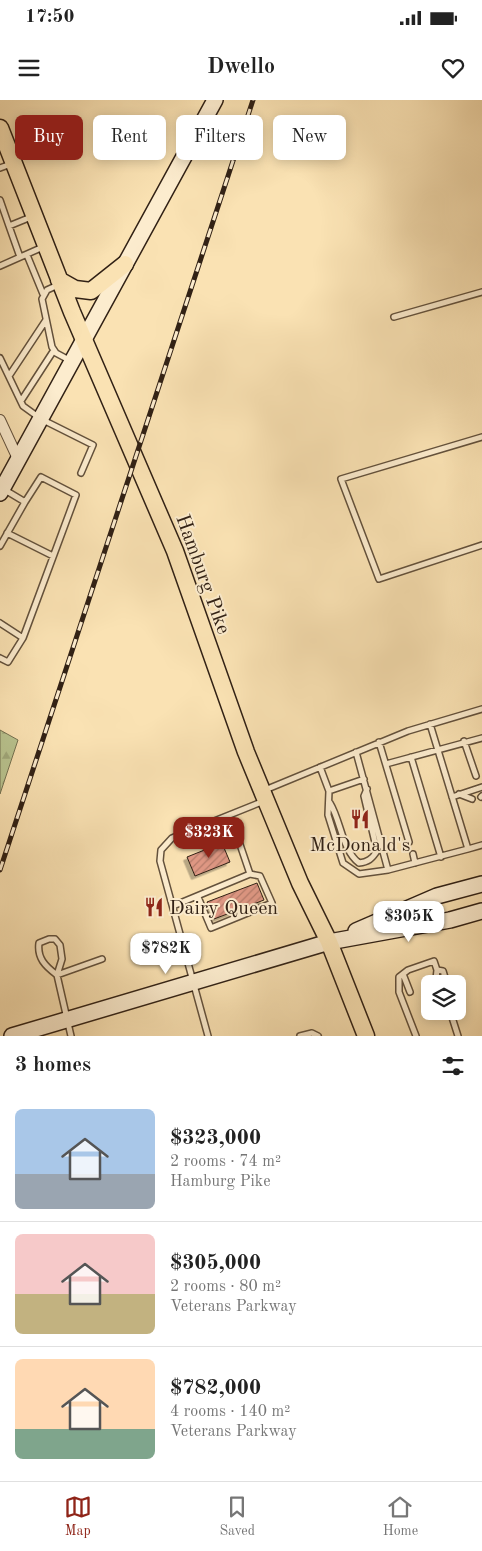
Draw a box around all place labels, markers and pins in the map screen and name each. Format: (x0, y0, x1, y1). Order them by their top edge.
restaurant icon: McDonald's (349, 808, 371, 830)
pin: $323K (174, 816, 244, 859)
place label: McDonald's (310, 836, 411, 856)
restaurant icon: Dairy Queen (143, 896, 165, 918)
place label: Dairy Queen (169, 899, 278, 919)
pin: $305K (374, 900, 444, 943)
pin: $782K (131, 932, 201, 975)

